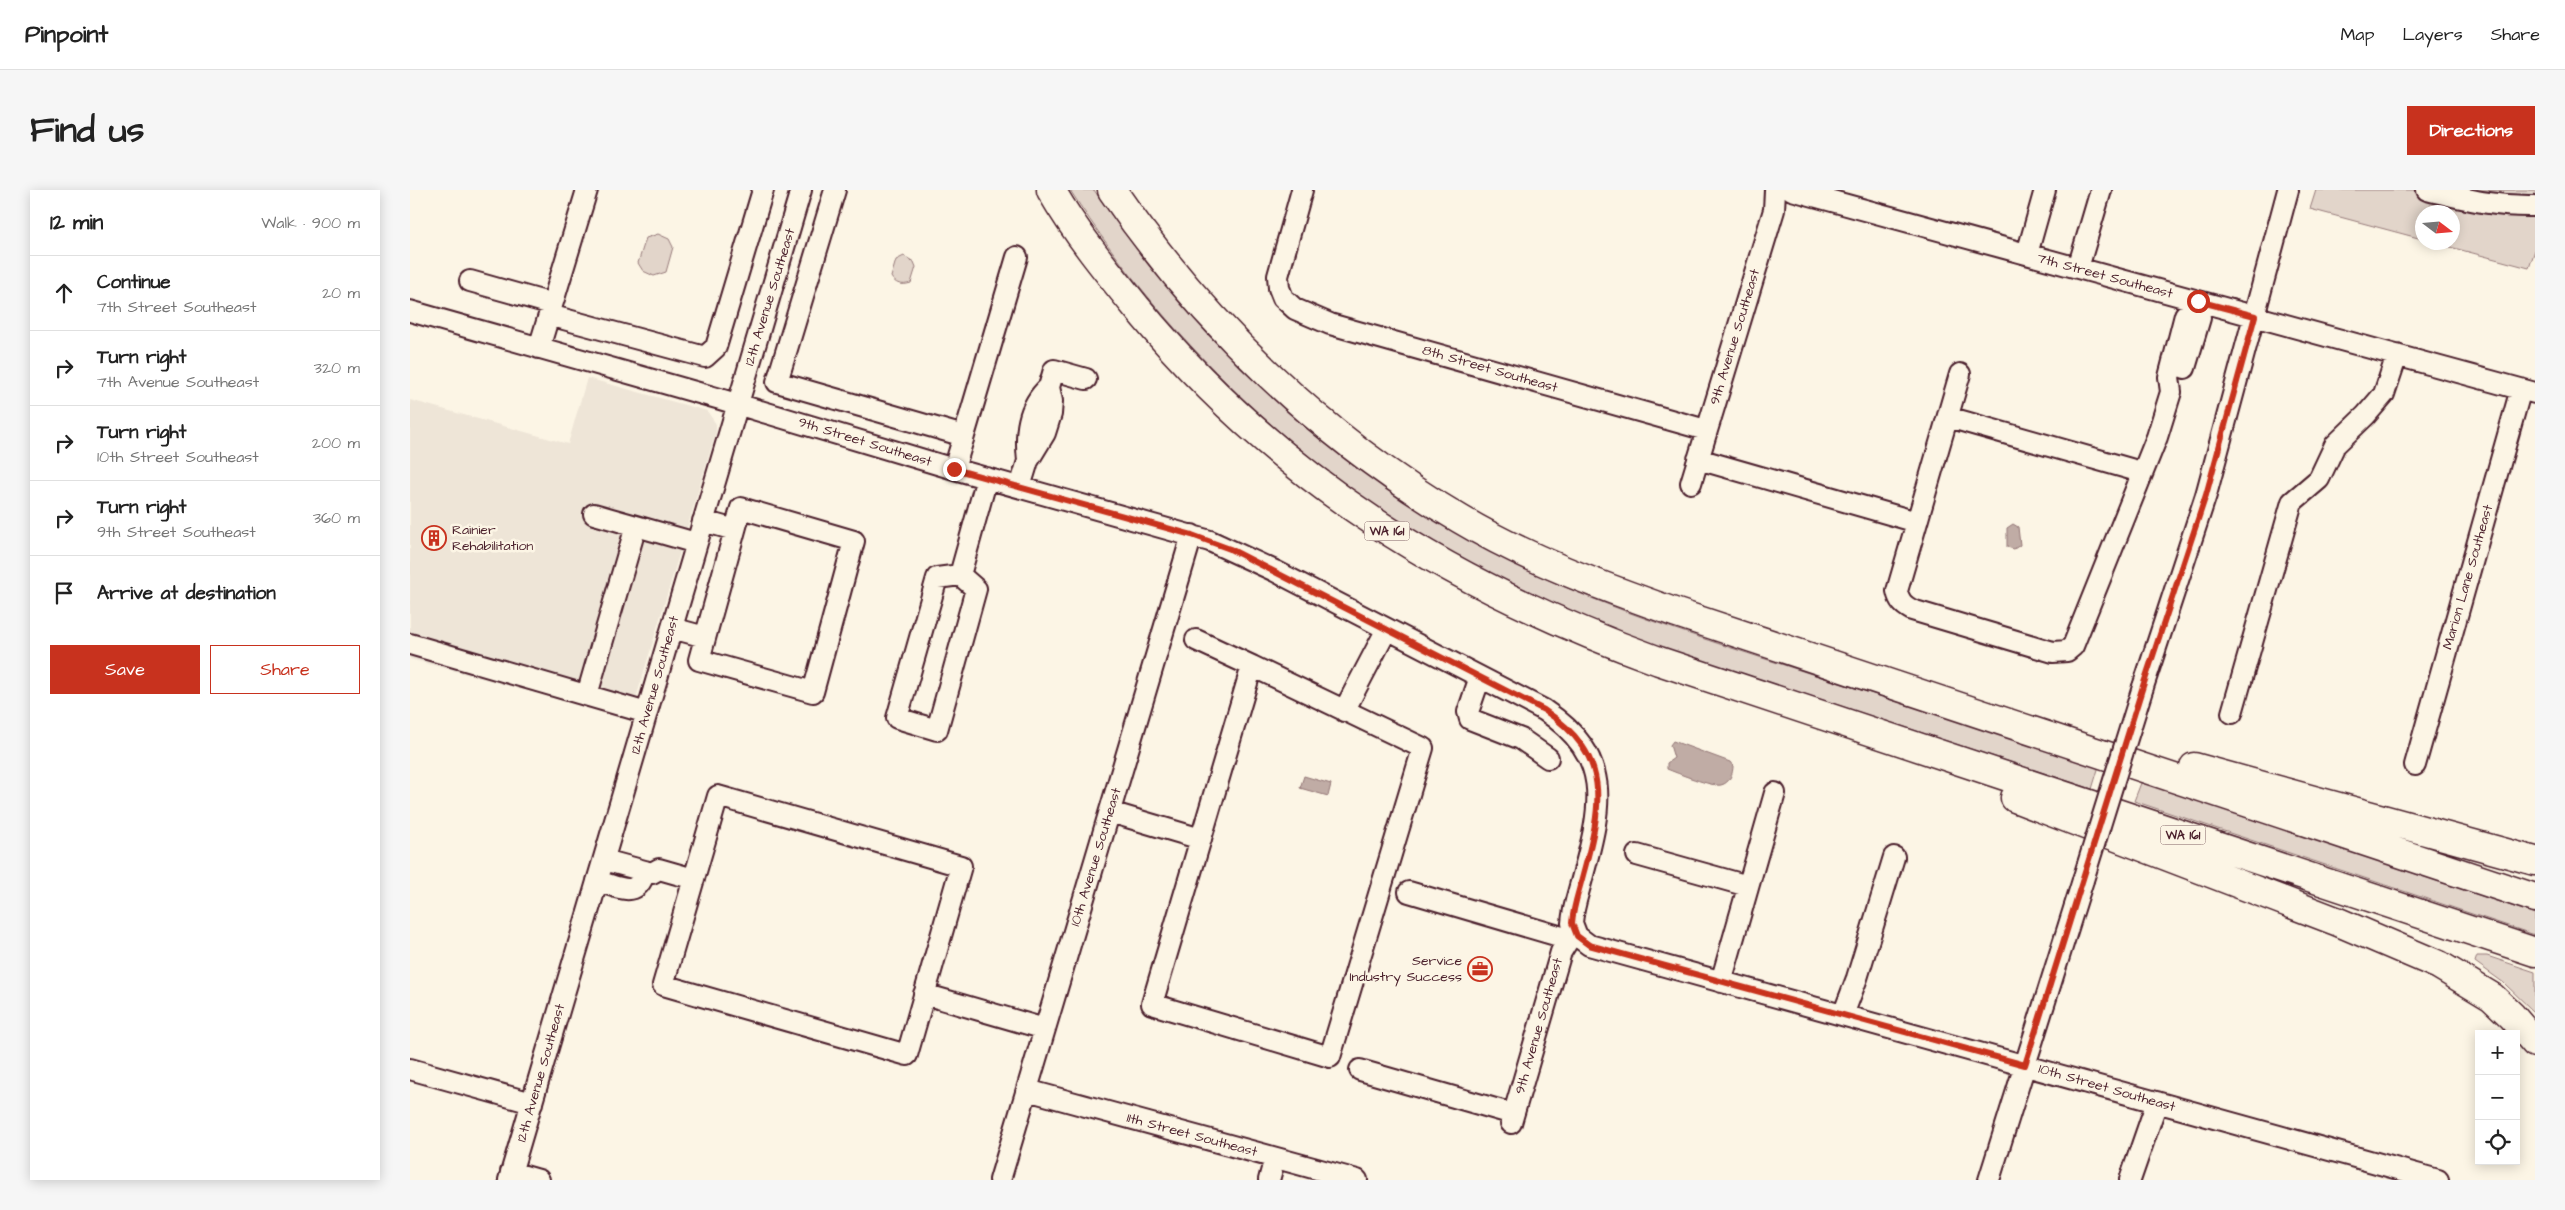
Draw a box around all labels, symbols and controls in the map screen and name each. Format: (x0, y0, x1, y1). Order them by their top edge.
text: Pinpoint (25, 18, 108, 52)
text: Map (2340, 22, 2374, 47)
text: Layers (2402, 22, 2463, 47)
text: Share (2491, 22, 2540, 47)
text: Find us (30, 106, 144, 155)
button: Directions (2407, 106, 2535, 155)
north arrow (2415, 205, 2460, 250)
text: 12 min (50, 208, 103, 237)
text: Walk · 900 m (261, 212, 360, 234)
street label: 12th Avenue Southeast (740, 225, 801, 368)
street label: 7th Street Southeast (2035, 248, 2175, 304)
street label: 9th Avenue Southeast (1705, 266, 1765, 407)
text: Continue (97, 269, 171, 296)
icon: ahead (50, 279, 78, 307)
text: 20 m (322, 282, 360, 304)
route start (2187, 290, 2210, 313)
text: 7th Street Southeast (97, 296, 257, 318)
street label: 8th Street Southeast (1420, 340, 1560, 398)
text: Turn right (97, 344, 186, 371)
icon: right (50, 354, 78, 382)
text: 320 m (314, 357, 360, 379)
text: 7th Avenue Southeast (97, 371, 259, 393)
street label: 9th Street Southeast (796, 412, 935, 472)
text: Turn right (97, 419, 186, 446)
icon: right (50, 429, 78, 457)
text: 200 m (312, 432, 360, 454)
text: 10th Street Southeast (97, 446, 259, 468)
route end (943, 458, 966, 481)
text: Turn right (97, 494, 186, 521)
street label: Marion Lane Southeast (2438, 502, 2498, 652)
icon: right (50, 504, 78, 532)
text: 360 m (313, 507, 360, 529)
place label: Rainier Rehabilitation (452, 520, 533, 556)
text: 9th Street Southeast (97, 521, 256, 543)
road number: WA 161 (1364, 522, 1410, 541)
building icon: Rainier Rehabilitation (421, 525, 447, 551)
icon: arrive (50, 579, 78, 607)
text: Arrive at destination (97, 580, 276, 607)
street label: 12th Avenue Southeast (626, 613, 684, 757)
button: Save (50, 645, 200, 694)
button: Share (210, 645, 360, 694)
street label: 10th Avenue Southeast (1065, 785, 1127, 929)
road number: WA 161 (2160, 826, 2206, 844)
place label: Service Industry Success (1349, 951, 1462, 987)
street label: 9th Avenue Southeast (1510, 955, 1568, 1097)
office icon: Service Industry Success (1467, 956, 1493, 982)
street label: 12th Avenue Southeast (512, 1001, 570, 1145)
map controls (2475, 1030, 2520, 1165)
button: + (2475, 1030, 2520, 1075)
street label: 10th Street Southeast (2036, 1059, 2178, 1117)
button: − (2475, 1075, 2520, 1120)
street label: 11th Street Southeast (1124, 1108, 1260, 1162)
button: locate (2475, 1120, 2520, 1165)

